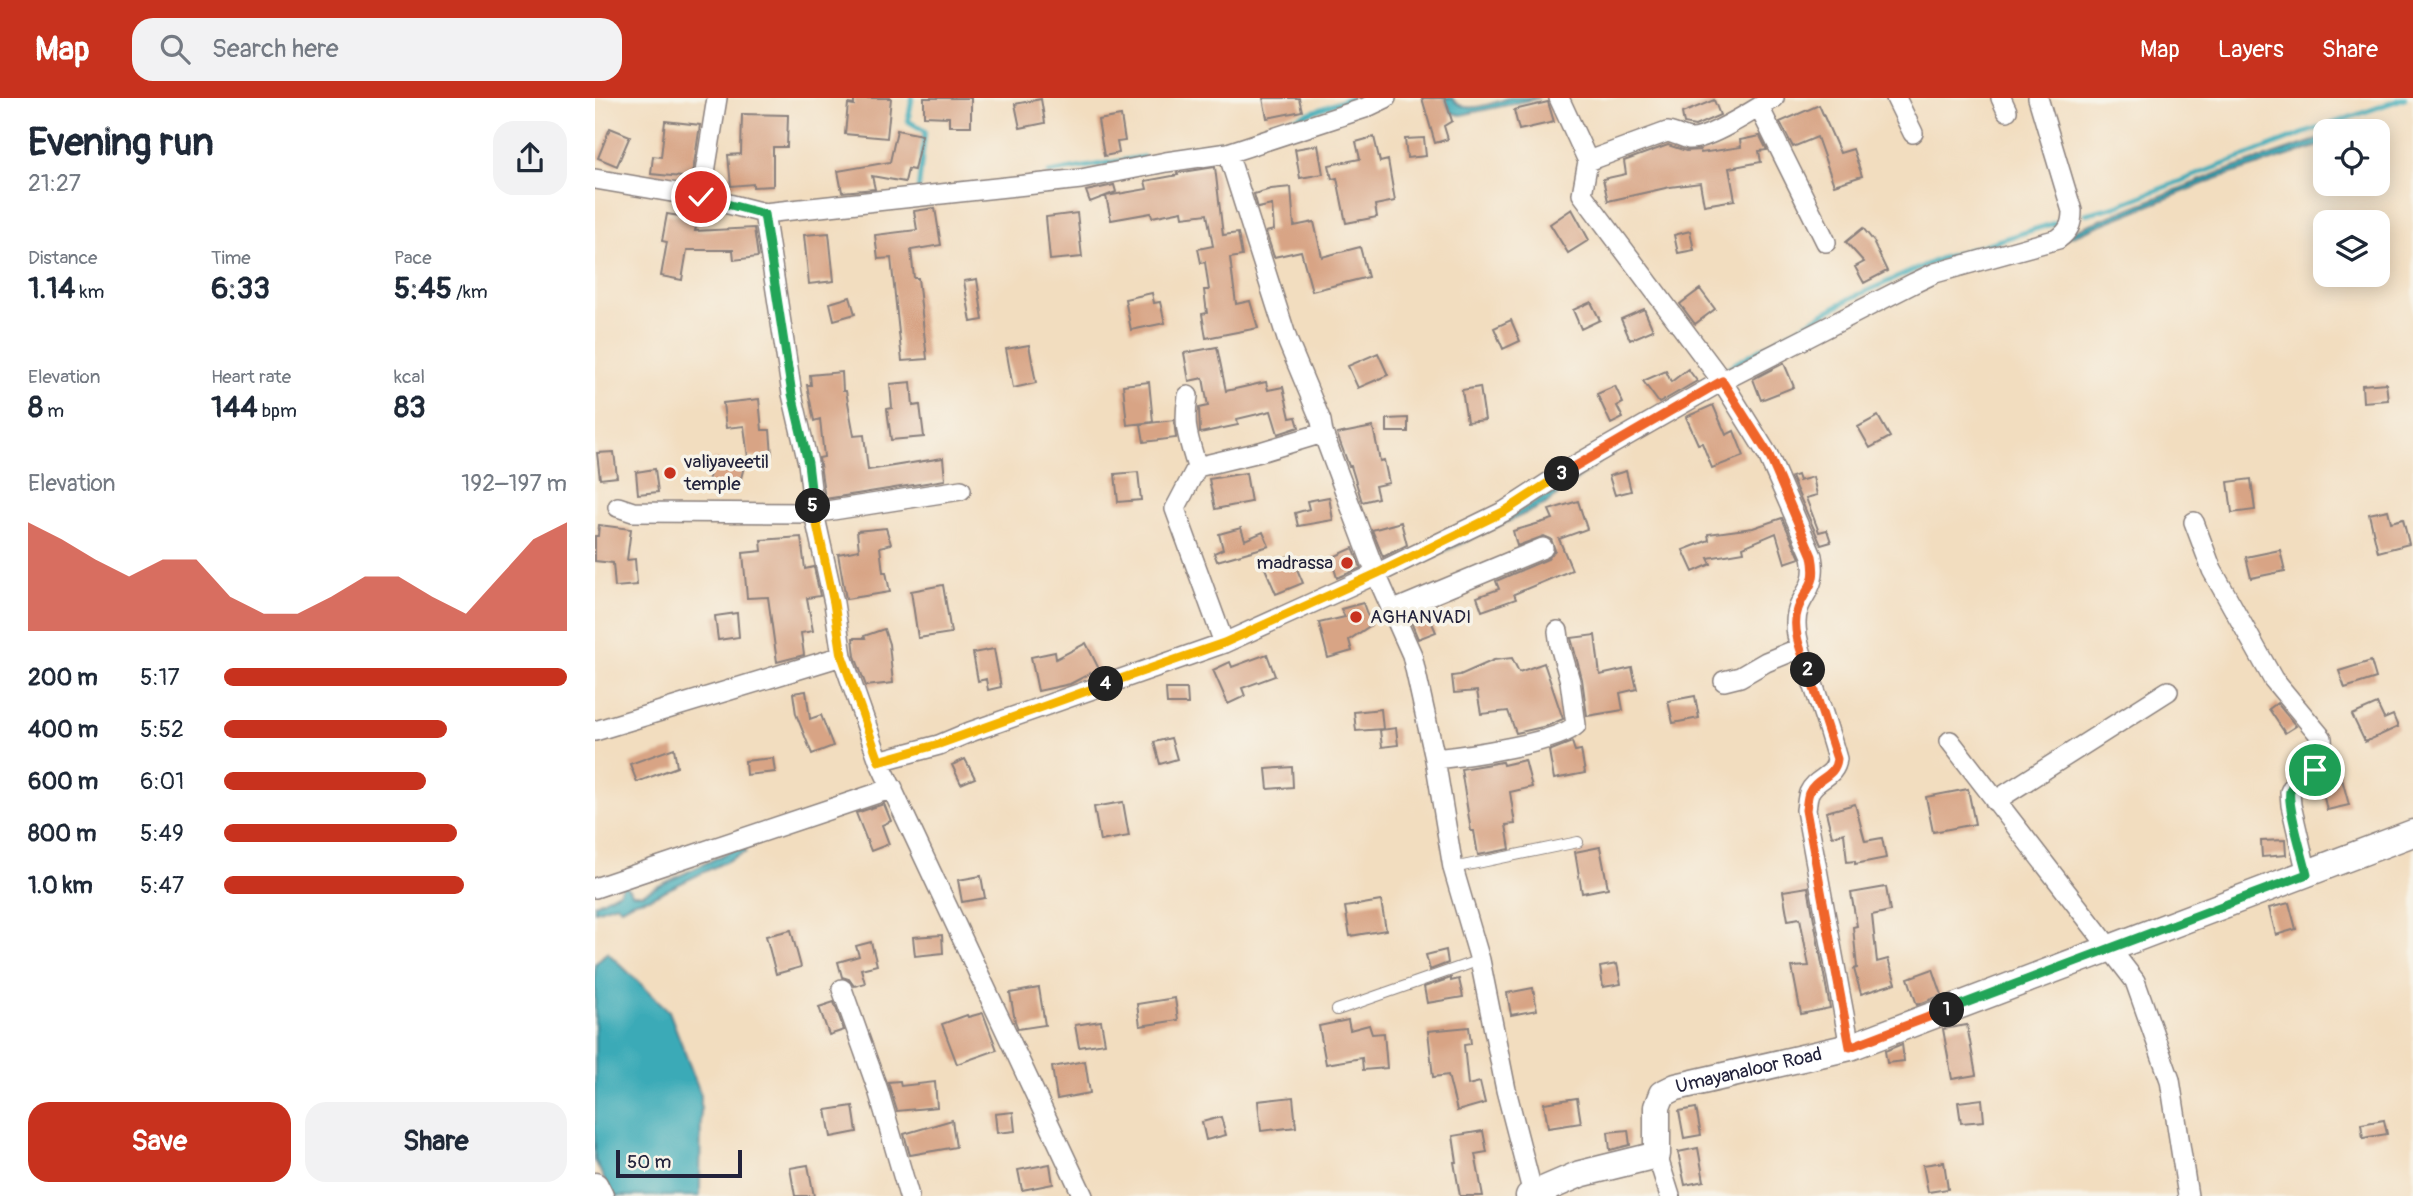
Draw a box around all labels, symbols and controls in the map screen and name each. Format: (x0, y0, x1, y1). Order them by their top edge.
search box (132, 18, 622, 81)
text: Map (35, 29, 90, 70)
icon: search (156, 30, 194, 68)
text: Search here (212, 33, 339, 65)
text: Map (2140, 35, 2180, 64)
text: Layers (2218, 35, 2284, 64)
text: Share (2322, 35, 2378, 64)
text: Evening run (28, 119, 214, 167)
map controls (2313, 119, 2390, 287)
button: locate (2313, 119, 2390, 196)
button: share (493, 121, 567, 195)
pin (671, 167, 731, 227)
text: 21:27 (28, 169, 81, 198)
icon: check (682, 178, 720, 216)
button: layers (2313, 210, 2390, 287)
text: Distance (28, 246, 97, 270)
text: Time (211, 246, 251, 270)
text: Pace (394, 246, 432, 270)
text: 1.14 (28, 270, 75, 307)
text: 6:33 (211, 270, 270, 307)
text: 5:45 (394, 270, 452, 307)
text: km (75, 280, 104, 304)
text: /km (452, 280, 488, 304)
text: Elevation (28, 365, 100, 389)
text: Heart rate (211, 365, 291, 389)
text: kcal (394, 365, 425, 389)
text: 8 (28, 389, 43, 426)
text: 144 (211, 389, 258, 426)
text: 83 (394, 389, 426, 426)
text: m (43, 399, 64, 423)
text: bpm (258, 399, 297, 423)
place label: valiyaveetil temple (683, 450, 769, 496)
pin: 3 (1545, 456, 1579, 492)
text: 3 (1556, 461, 1567, 485)
marker: valiyaveetil temple (662, 465, 678, 481)
text: Elevation (28, 469, 116, 498)
text: 192–197 m (461, 469, 567, 498)
pin: 5 (795, 488, 830, 524)
text: 5 (807, 493, 818, 517)
place label: madrassa (1257, 551, 1333, 575)
marker: madrassa (1339, 555, 1355, 571)
place label: AGHANVADI (1370, 605, 1471, 629)
marker: AGHANVADI (1348, 609, 1364, 625)
pin: 2 (1791, 652, 1825, 688)
text: 2 (1802, 657, 1813, 681)
text: 200 m (28, 663, 98, 692)
text: 5:17 (140, 663, 180, 692)
pin: 4 (1089, 666, 1123, 702)
text: 4 (1100, 671, 1111, 695)
text: 400 m (28, 715, 98, 744)
text: 5:52 (140, 715, 184, 744)
pin (2285, 740, 2345, 800)
icon: arrive (2296, 751, 2334, 789)
text: 600 m (28, 767, 98, 796)
text: 6:01 (140, 767, 184, 796)
text: 800 m (28, 819, 96, 848)
text: 5:49 (140, 819, 184, 848)
text: 1.0 km (28, 871, 93, 900)
text: 5:47 (140, 871, 184, 900)
pin: 1 (1929, 992, 1965, 1028)
text: 1 (1943, 997, 1950, 1021)
street label: Umayanaloor Road (1673, 1042, 1824, 1099)
button: Save (28, 1102, 291, 1182)
button: Share (305, 1102, 567, 1182)
scale bar (616, 1147, 742, 1179)
text: 50 m (627, 1150, 671, 1174)

